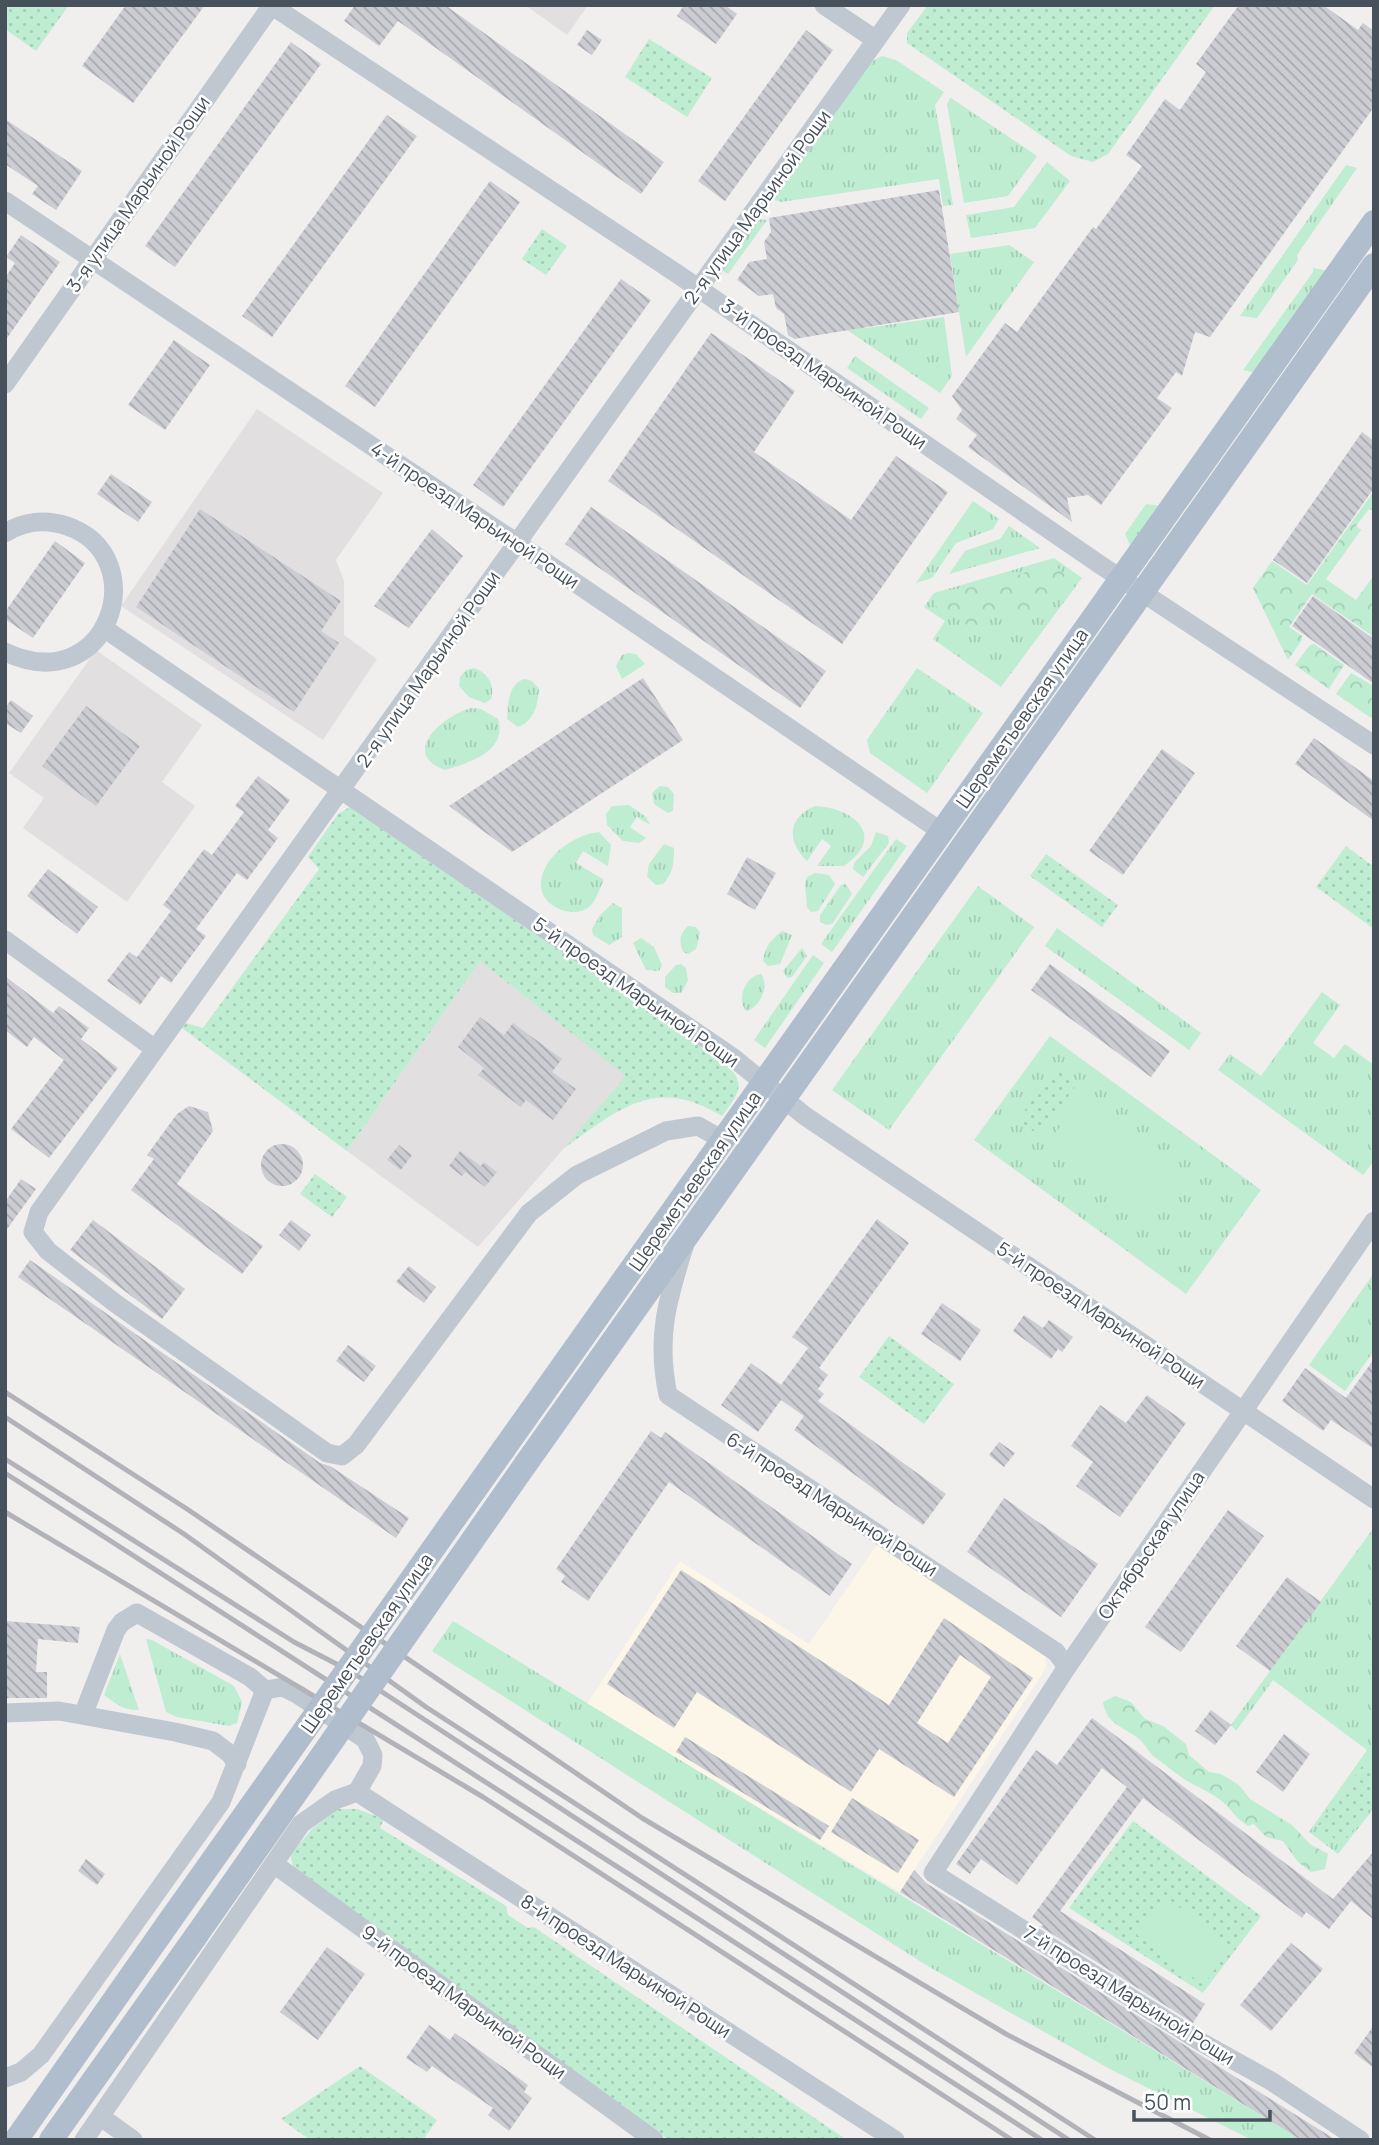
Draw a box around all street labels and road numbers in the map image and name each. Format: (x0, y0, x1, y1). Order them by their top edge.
street label: 3-я улица Марьиной Рощи (60, 91, 216, 297)
street label: 2-я улица Марьиной Рощи (678, 105, 836, 309)
street label: 3-й проезд Марьиной Рощи (716, 293, 932, 455)
street label: 4-й проезд Марьиной Рощи (366, 435, 584, 595)
street label: 2-я улица Марьиной Рощи (350, 566, 506, 772)
street label: Шереметьевская улица (950, 623, 1094, 813)
street label: 5-й проезд Марьиной Рощи (528, 911, 744, 1073)
street label: Шереметьевская улица (623, 1086, 767, 1276)
street label: 5-й проезд Марьиной Рощи (992, 1235, 1210, 1395)
street label: 6-й проезд Марьиной Рощи (721, 1426, 943, 1582)
street label: Октябрьская улица (1092, 1466, 1210, 1624)
street label: Шереметьевская улица (295, 1548, 439, 1738)
street label: 8-й проезд Марьиной Рощи (516, 1888, 736, 2044)
street label: 9-й проезд Марьиной Рощи (356, 1919, 572, 2085)
street label: 7-й проезд Марьиной Рощи (1018, 1919, 1240, 2071)

